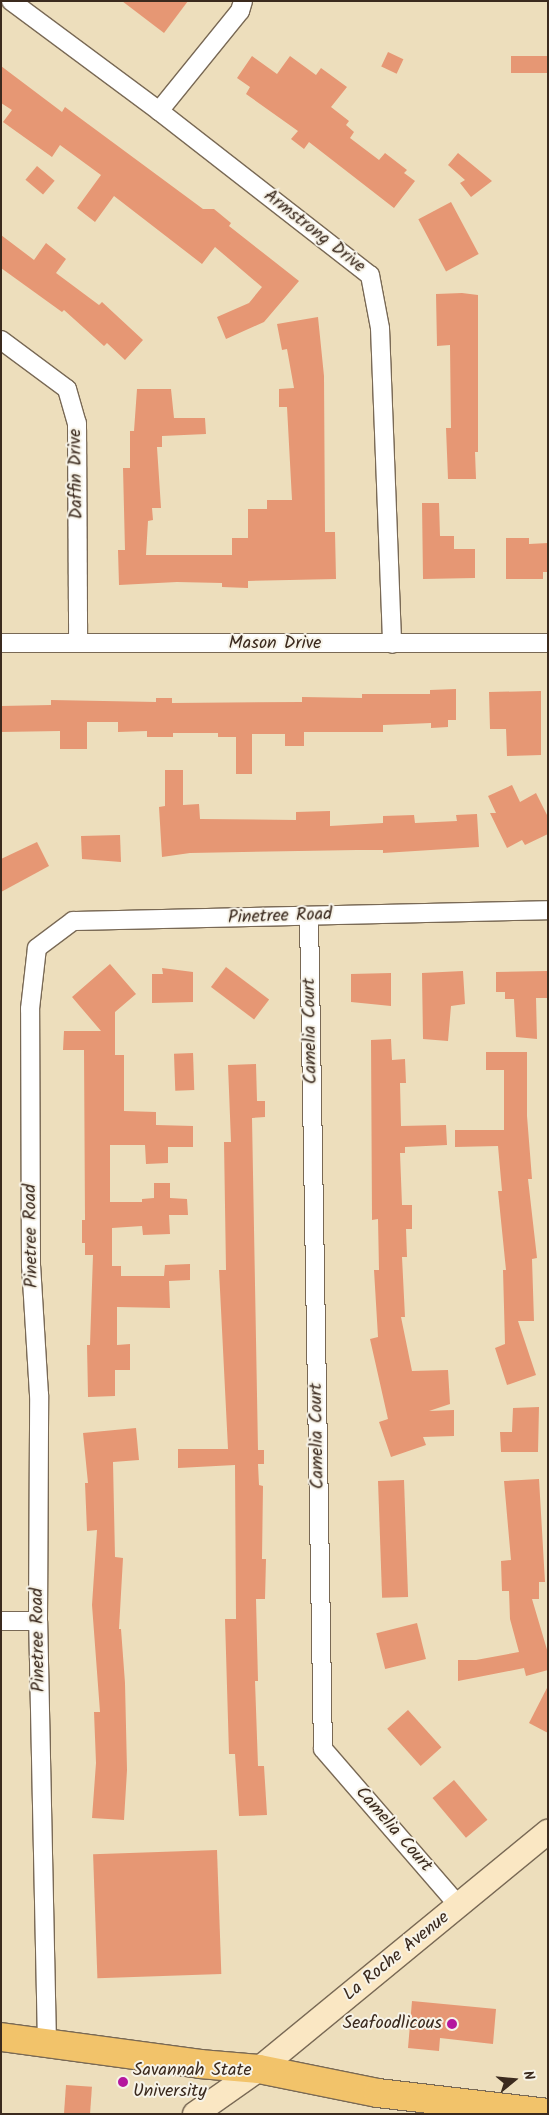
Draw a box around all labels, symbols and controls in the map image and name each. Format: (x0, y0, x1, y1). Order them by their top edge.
street label: Armstrong Drive (259, 186, 369, 278)
street label: Daffin Drive (65, 428, 89, 520)
street label: Mason Drive (229, 633, 321, 655)
street label: Pinetree Road (228, 904, 332, 930)
street label: Camelia Court (299, 978, 323, 1084)
street label: Pinetree Road (20, 1184, 44, 1288)
street label: Camelia Court (306, 1383, 330, 1489)
street label: Pinetree Road (27, 1588, 51, 1692)
street label: Camelia Court (350, 1783, 436, 1877)
street label: La Roche Avenue (340, 1908, 454, 2006)
place label: Seafoodlicous (343, 2013, 442, 2035)
marker: Seafoodlicous (446, 2018, 458, 2030)
north arrow (489, 2055, 539, 2105)
place label: Savannah State University (133, 2061, 252, 2104)
text: N (517, 2068, 540, 2083)
marker: Savannah State University (117, 2076, 129, 2088)

